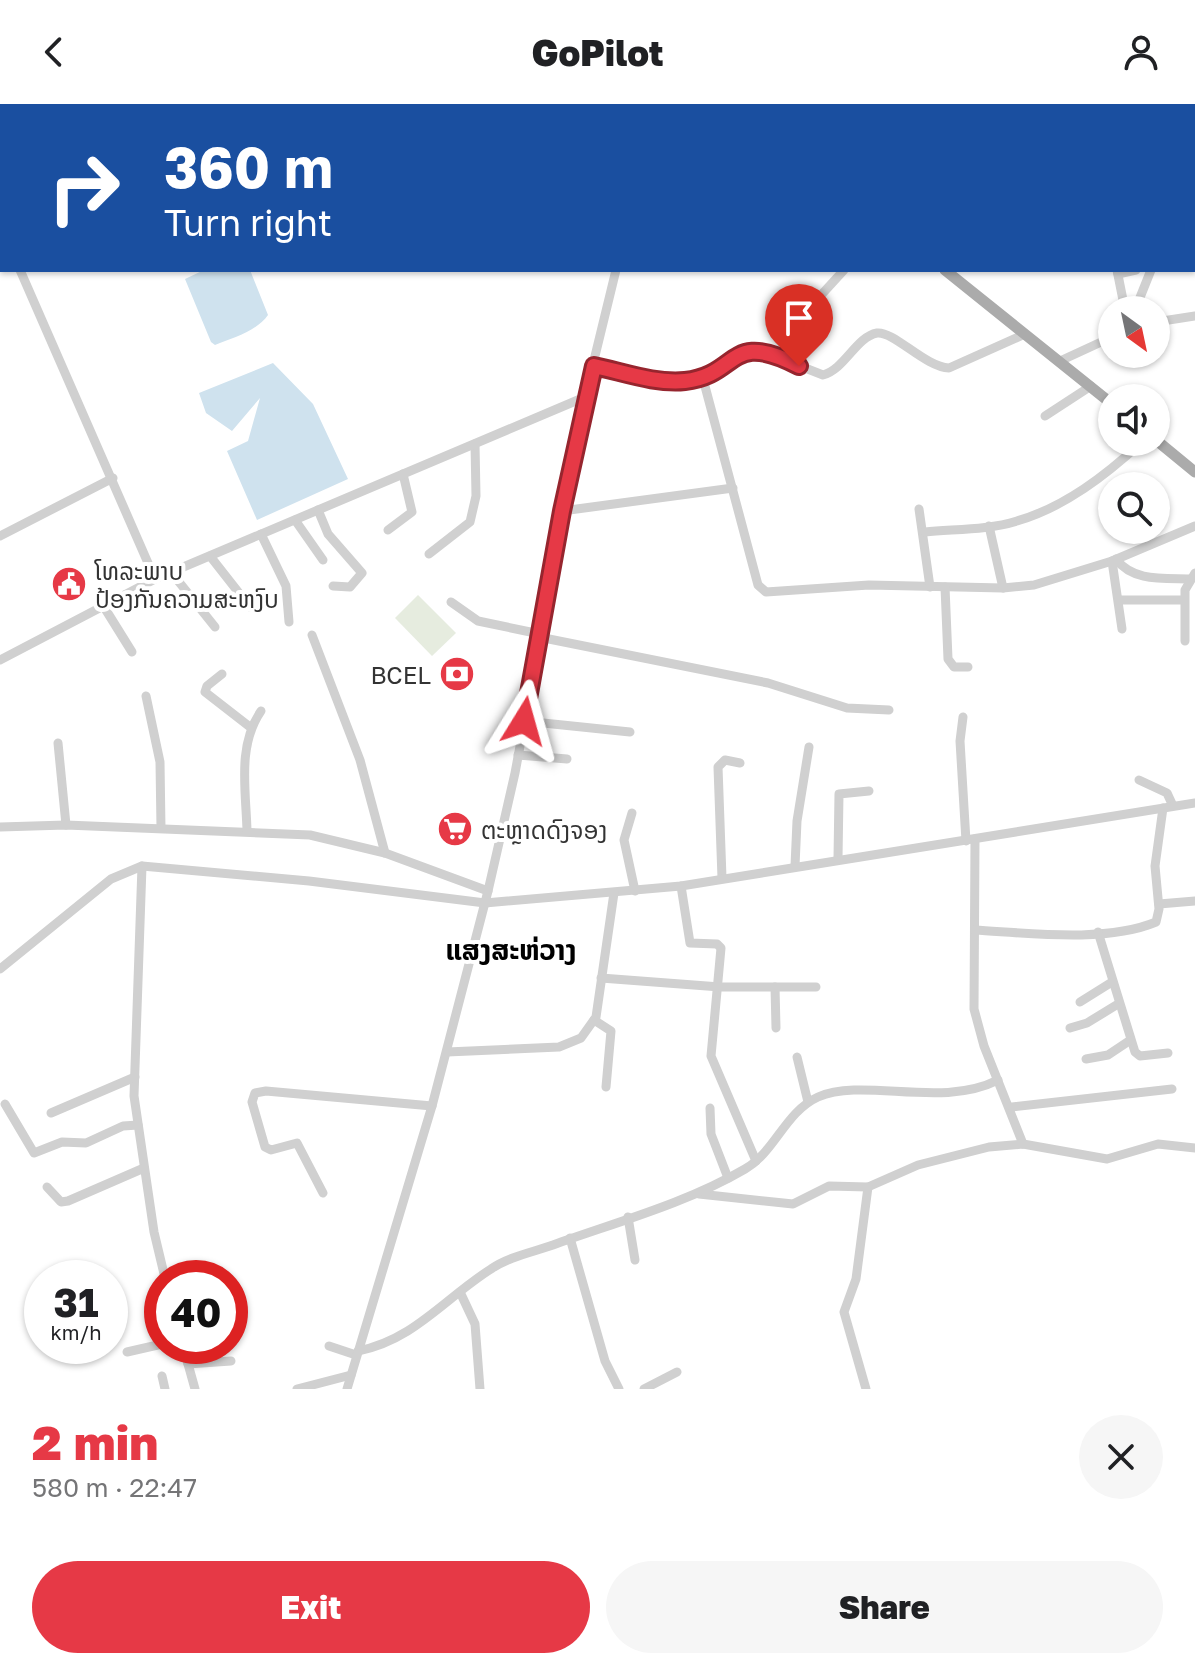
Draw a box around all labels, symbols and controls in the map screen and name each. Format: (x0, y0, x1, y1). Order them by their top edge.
icon: back (32, 30, 76, 74)
icon: person (1119, 30, 1163, 74)
text: GoPilot (531, 31, 664, 74)
text: 360 m (164, 133, 333, 200)
icon: right (32, 136, 136, 240)
text: Turn right (164, 201, 332, 244)
pin (765, 284, 833, 366)
icon: arrive (777, 296, 821, 340)
north arrow (1098, 296, 1170, 368)
map controls (1098, 296, 1170, 544)
button: sound (1098, 384, 1170, 456)
button: search (1098, 472, 1170, 544)
place label: ໂທລະພາບ ປ້ອງກັນຄວາມສະຫງົບ (94, 556, 279, 613)
public building icon: ໂທລະພາບ ປ້ອງກັນຄວາມສະຫງົບ (50, 565, 88, 603)
bank icon: BCEL (438, 655, 476, 693)
place label: BCEL (370, 660, 431, 689)
position arrow (482, 679, 566, 763)
supermarket icon: ຕະຫຼາດດົງຈອງ (436, 810, 474, 848)
place label: ຕະຫຼາດດົງຈອງ (481, 815, 607, 845)
district label: ແສງສະຫ່ວາງ (446, 933, 576, 966)
speed limit sign: 40 (144, 1260, 248, 1364)
text: 31 (54, 1278, 99, 1326)
text: km/h (51, 1320, 101, 1344)
text: 2 min (32, 1413, 158, 1471)
button: close (1079, 1415, 1163, 1499)
text: 580 m · 22:47 (32, 1472, 197, 1503)
button: Exit (32, 1561, 590, 1653)
button: Share (606, 1561, 1163, 1653)

